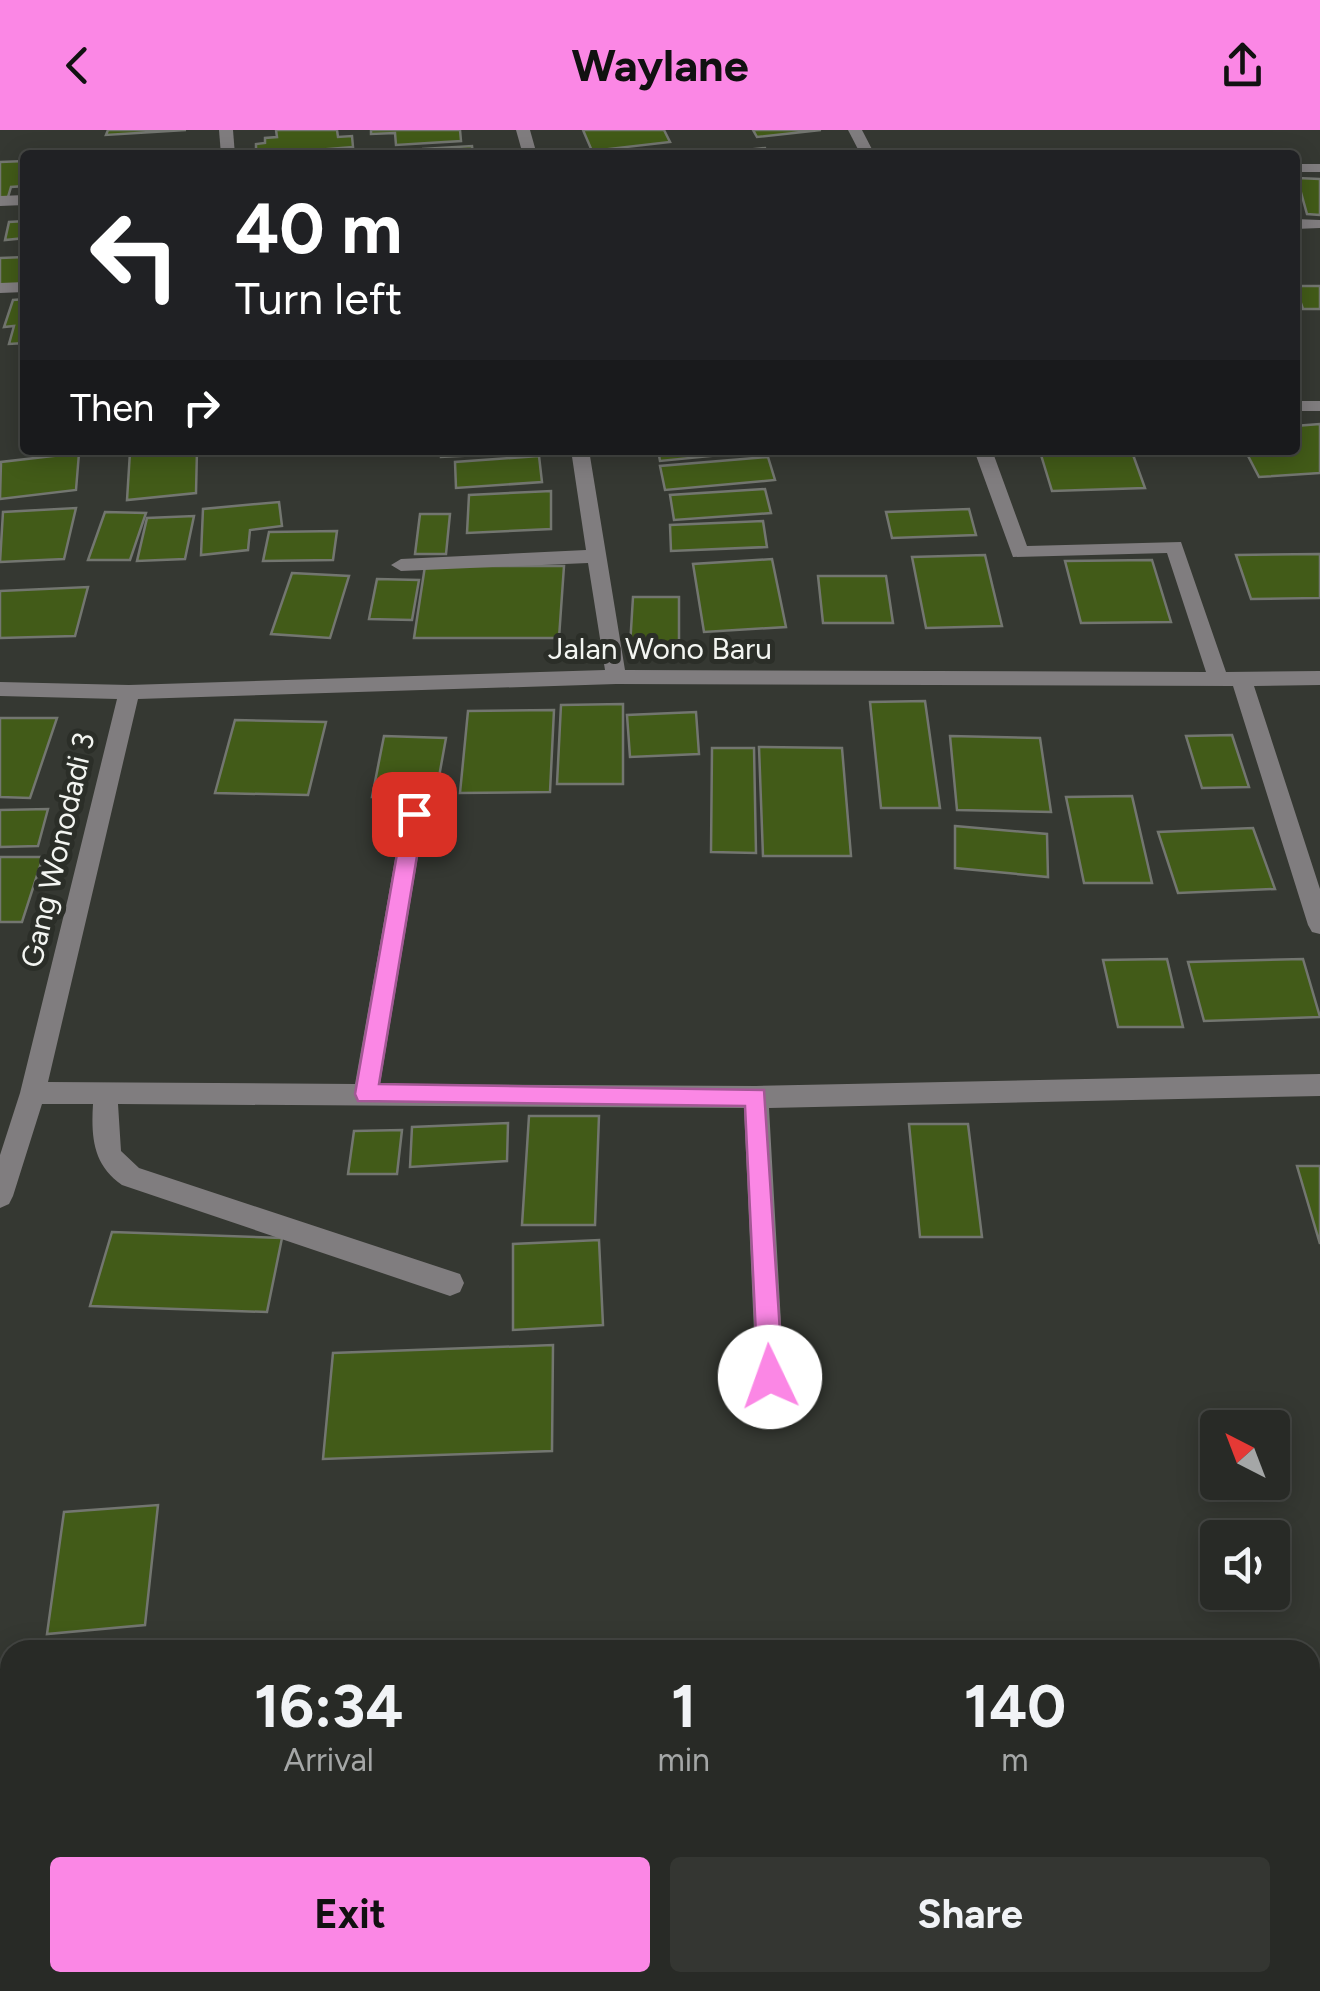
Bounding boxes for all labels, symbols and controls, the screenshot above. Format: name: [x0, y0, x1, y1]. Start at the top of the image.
icon: back: [50, 38, 105, 93]
text: Waylane: [571, 38, 749, 92]
icon: share: [1215, 38, 1270, 93]
text: 40 m: [235, 186, 402, 271]
icon: left: [70, 190, 200, 320]
text: Turn left: [235, 271, 402, 325]
icon: right: [174, 380, 229, 435]
text: Then: [70, 385, 154, 431]
street label: Jalan Wono Baru: [548, 630, 772, 667]
street label: Gang Wonodadi 3: [12, 729, 103, 971]
pin: [372, 772, 457, 857]
icon: arrive: [387, 787, 442, 842]
position arrow: [718, 1325, 822, 1429]
north arrow: [1200, 1410, 1290, 1500]
map controls: [1200, 1410, 1290, 1610]
button: sound: [1200, 1520, 1290, 1610]
text: 16:34: [254, 1670, 403, 1742]
text: 1: [671, 1670, 696, 1742]
text: 140: [964, 1670, 1066, 1742]
text: Arrival: [284, 1741, 374, 1779]
text: min: [657, 1741, 710, 1779]
text: m: [1001, 1741, 1029, 1779]
button: Exit: [50, 1857, 650, 1972]
button: Share: [670, 1857, 1270, 1972]

